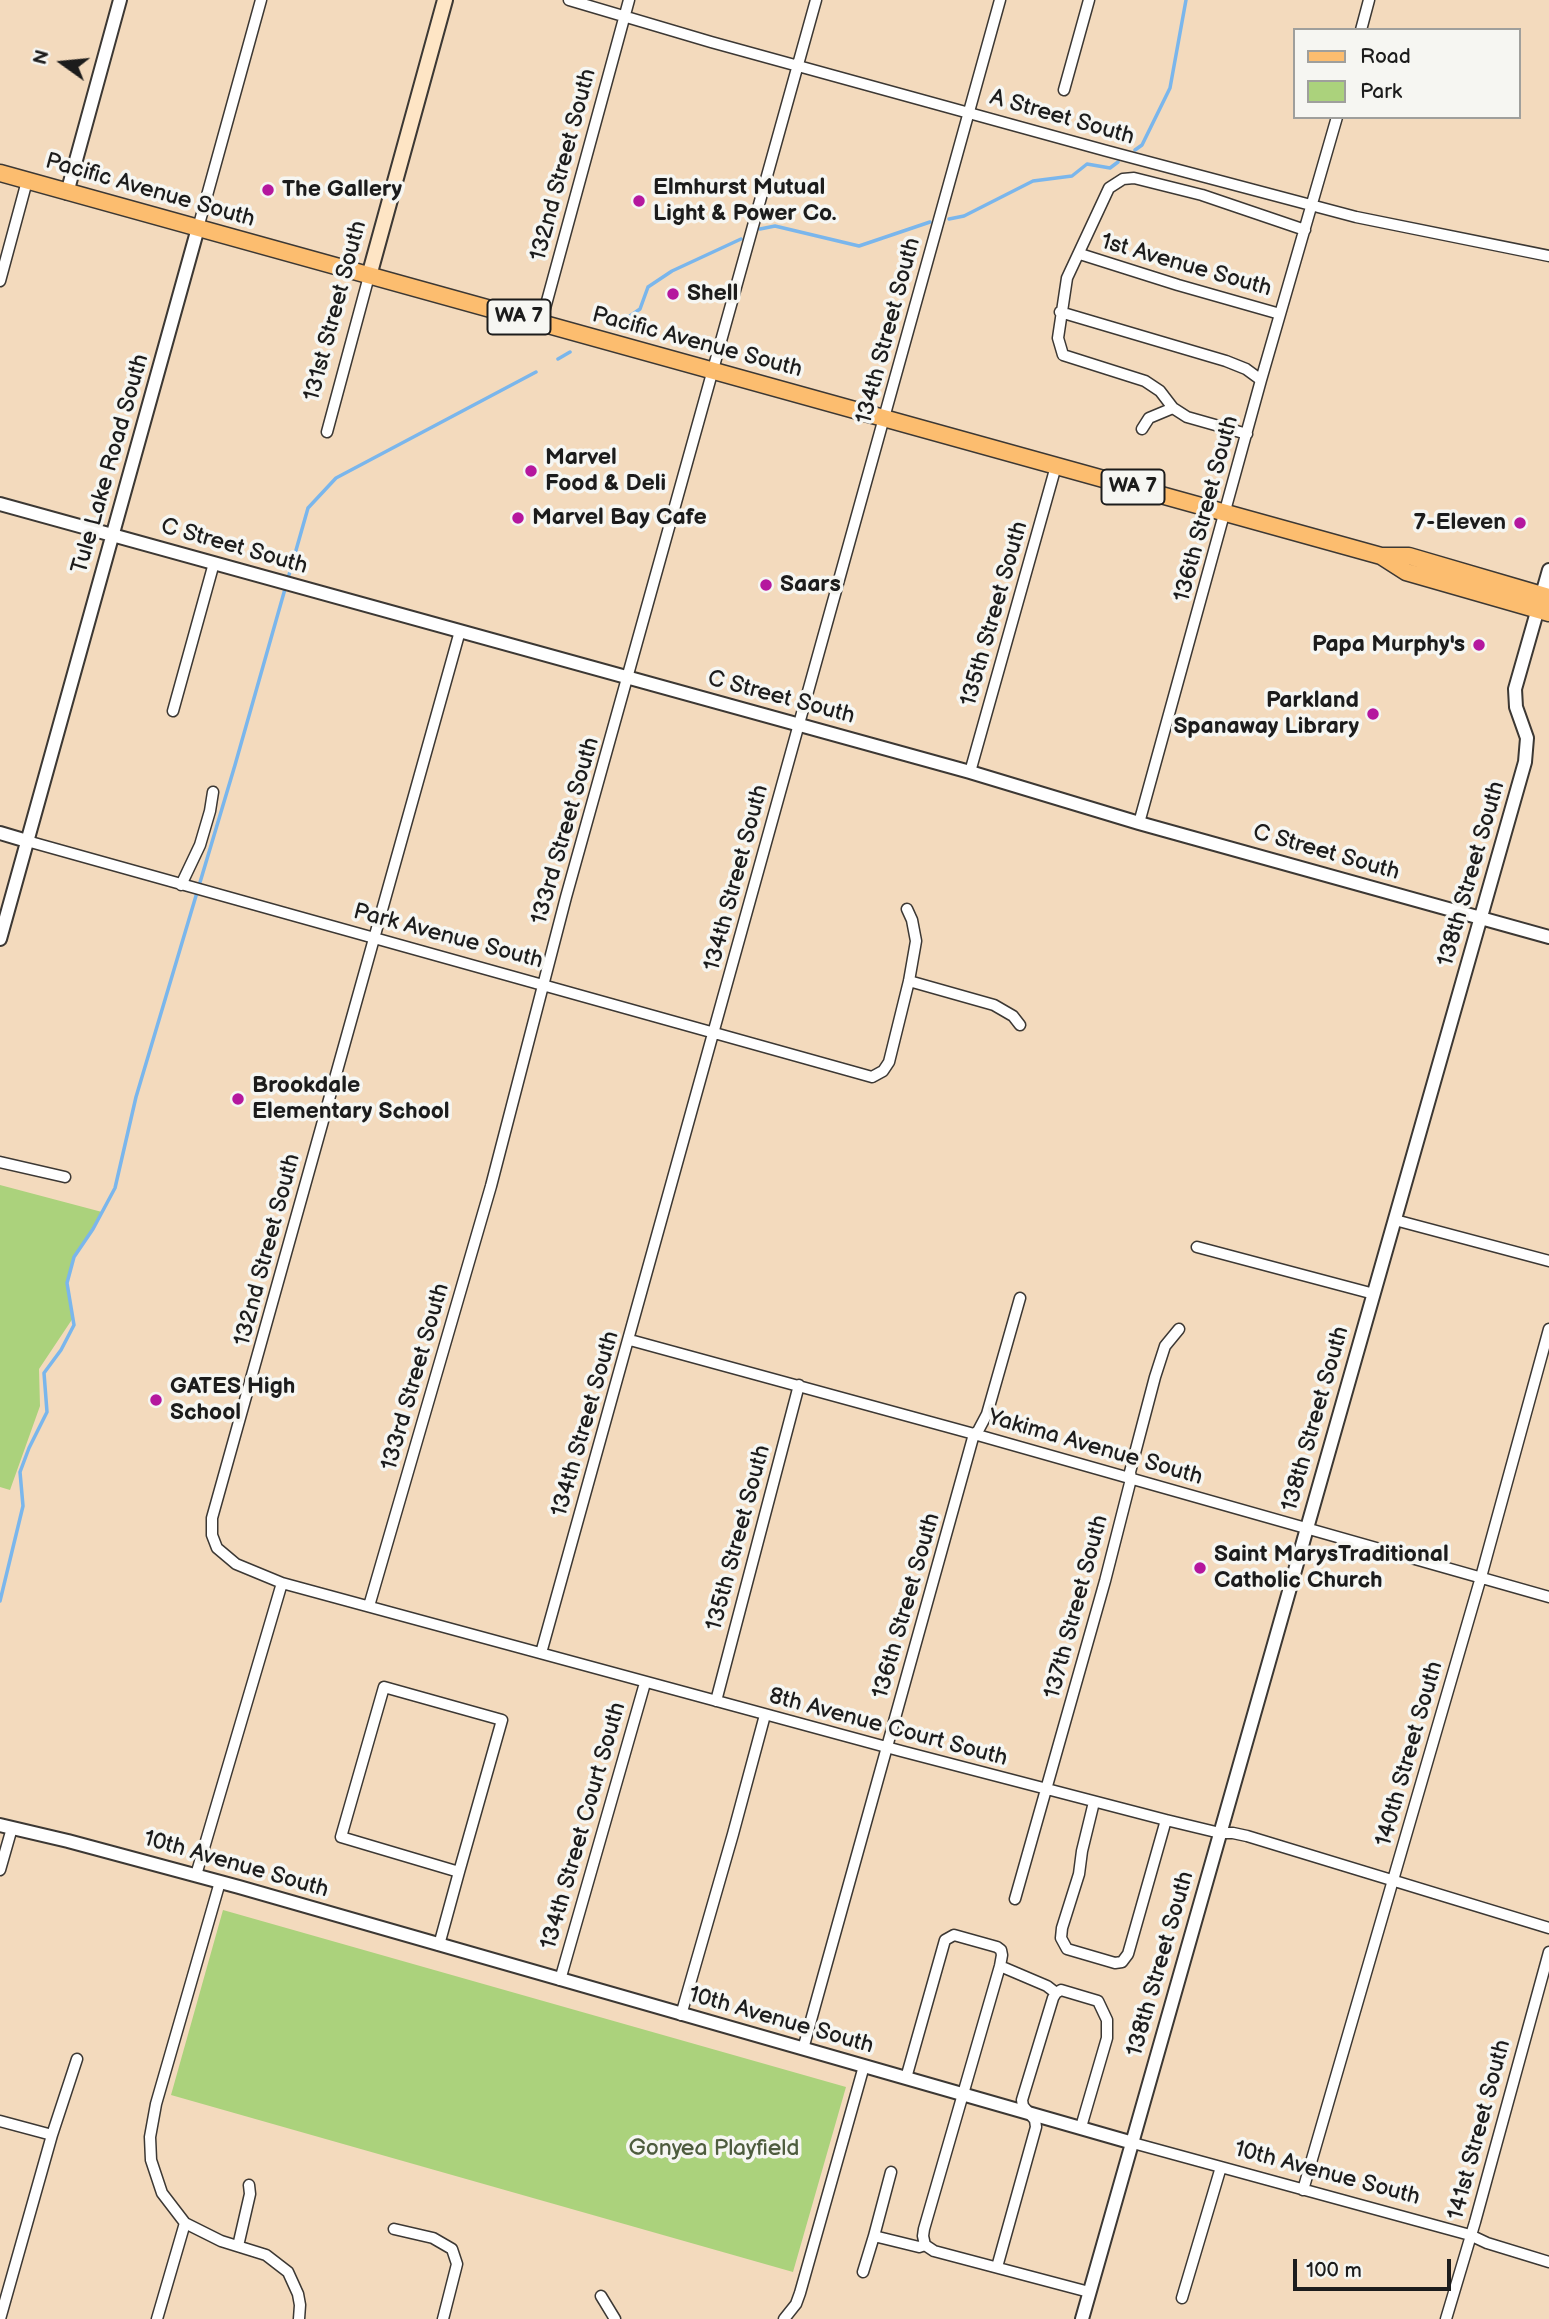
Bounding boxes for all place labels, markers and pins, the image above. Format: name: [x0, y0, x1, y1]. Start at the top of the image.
place label: Elmhurst Mutual Light & Power Co.: [653, 174, 837, 228]
place label: The Gallery: [282, 176, 402, 204]
marker: The Gallery: [260, 182, 276, 198]
marker: Elmhurst Mutual Light & Power Co.: [631, 193, 647, 209]
place label: Shell: [687, 280, 738, 308]
marker: Shell: [665, 286, 681, 302]
place label: Marvel Food & Deli: [545, 444, 666, 498]
marker: Marvel Food & Deli: [523, 463, 539, 479]
place label: Marvel Bay Cafe: [532, 504, 707, 532]
place label: 7-Eleven: [1413, 509, 1506, 537]
marker: Marvel Bay Cafe: [510, 510, 526, 526]
marker: 7-Eleven: [1512, 515, 1528, 531]
place label: Saars: [780, 571, 841, 599]
marker: Saars: [758, 577, 774, 593]
place label: Papa Murphy's: [1312, 631, 1465, 659]
marker: Papa Murphy's: [1471, 637, 1487, 653]
place label: Parkland Spanaway Library: [1173, 687, 1359, 741]
marker: Parkland Spanaway Library: [1365, 706, 1381, 722]
place label: Brookdale Elementary School: [252, 1072, 450, 1126]
marker: Brookdale Elementary School: [230, 1091, 246, 1107]
place label: GATES High School: [170, 1373, 295, 1427]
marker: GATES High School: [148, 1392, 164, 1408]
place label: Saint MarysTraditional Catholic Church: [1214, 1541, 1449, 1595]
marker: Saint MarysTraditional Catholic Church: [1192, 1560, 1208, 1576]

